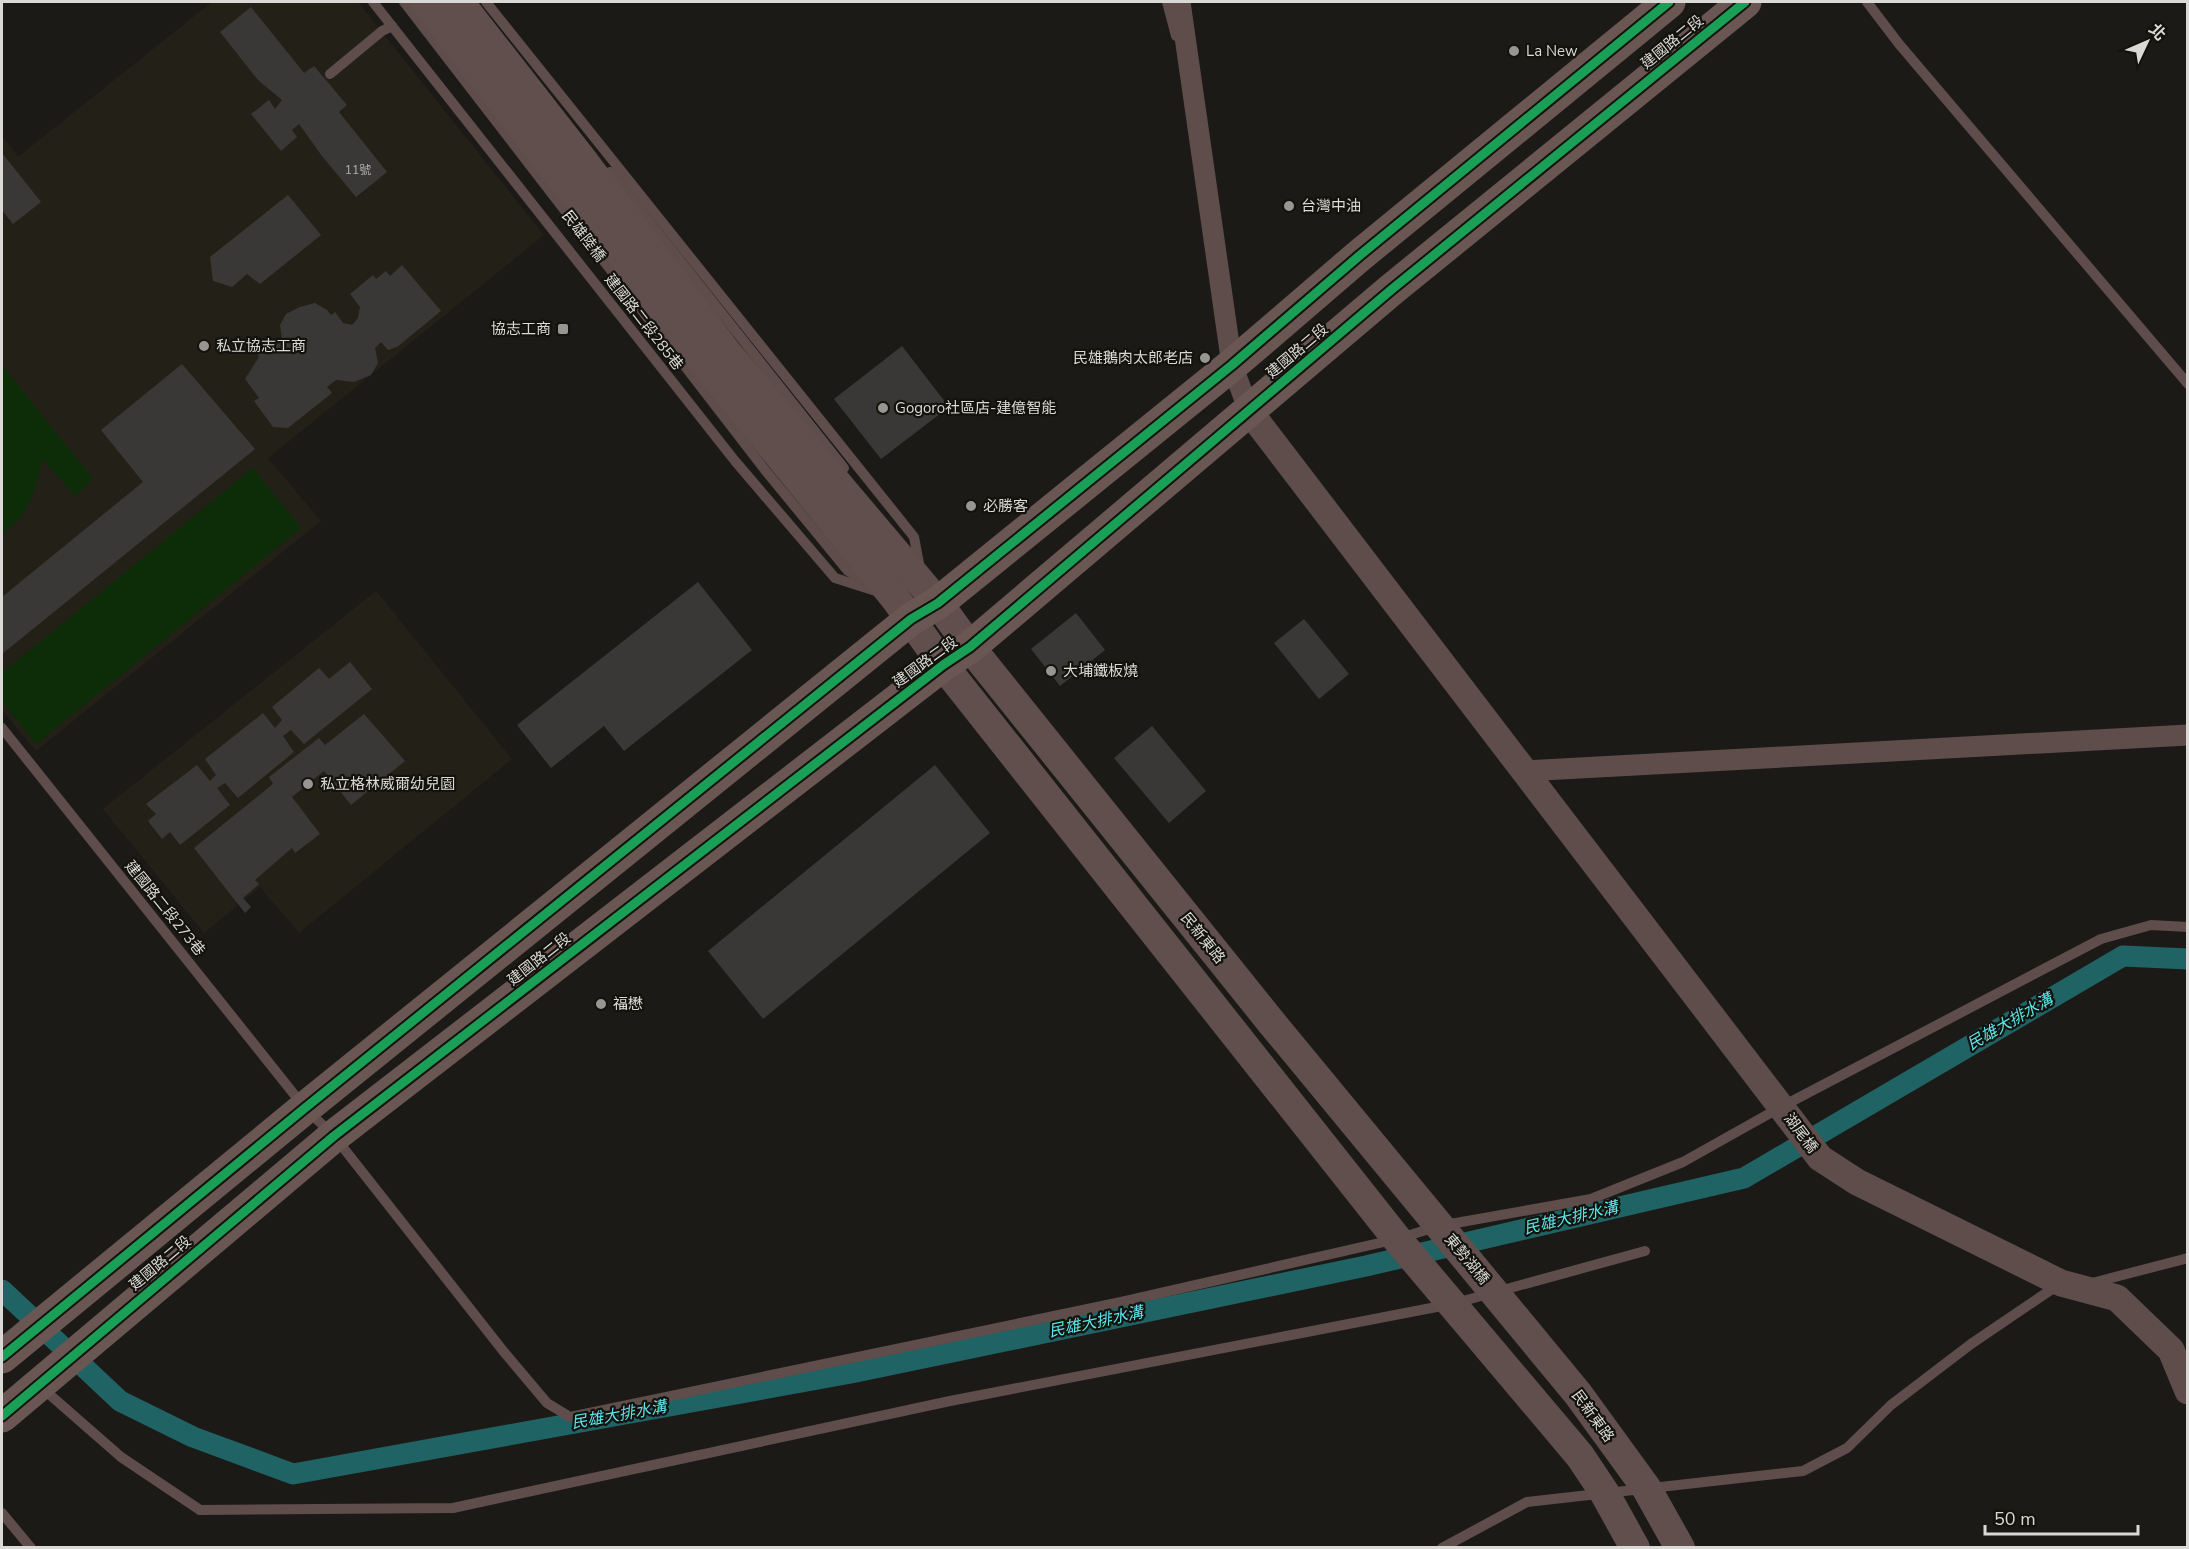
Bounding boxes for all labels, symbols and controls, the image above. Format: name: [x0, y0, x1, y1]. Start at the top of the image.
street label: 建國路二段: [1637, 11, 1707, 73]
north arrow: [2117, 12, 2177, 72]
text: 北: [2144, 19, 2171, 46]
place label: La New: [1526, 41, 1578, 61]
marker: La New: [1507, 44, 1521, 58]
house number: 11號: [345, 162, 371, 178]
place label: 台灣中油: [1301, 196, 1361, 216]
marker: 台灣中油: [1282, 199, 1296, 213]
street label: 民雄陸橋: [558, 206, 610, 266]
street label: 建國路二段285巷: [600, 270, 688, 374]
place label: 協志工商: [491, 319, 551, 339]
street label: 建國路二段: [1262, 319, 1332, 383]
marker: 協志工商: [556, 322, 570, 336]
place label: 私立協志工商: [216, 336, 306, 356]
marker: 私立協志工商: [197, 339, 211, 353]
place label: 民雄鵝肉太郎老店: [1073, 348, 1193, 368]
marker: 民雄鵝肉太郎老店: [1198, 351, 1212, 365]
place label: Gogoro社區店-建億智能: [895, 398, 1056, 418]
marker: Gogoro社區店-建億智能: [876, 401, 890, 415]
place label: 必勝客: [983, 496, 1028, 516]
marker: 必勝客: [964, 499, 978, 513]
street label: 建國路二段: [889, 632, 961, 692]
place label: 大埔鐵板燒: [1063, 661, 1138, 681]
marker: 大埔鐵板燒: [1044, 664, 1058, 678]
place label: 私立格林威爾幼兒園: [320, 774, 455, 794]
marker: 私立格林威爾幼兒園: [301, 777, 315, 791]
street label: 建國路二段273巷: [120, 856, 210, 960]
street label: 民新東路: [1176, 908, 1230, 968]
street label: 建國路二段: [503, 928, 575, 990]
water label: 民雄大排水溝: [1963, 987, 2059, 1056]
place label: 福懋: [613, 994, 643, 1014]
marker: 福懋: [594, 997, 608, 1011]
street label: 湖尾橋: [1779, 1109, 1823, 1157]
water label: 民雄大排水溝: [1522, 1196, 1622, 1240]
street label: 東勢湖橋: [1440, 1230, 1494, 1288]
street label: 建國路二段: [125, 1231, 195, 1295]
water label: 民雄大排水溝: [1047, 1301, 1147, 1343]
street label: 民新東路: [1567, 1386, 1619, 1446]
water label: 民雄大排水溝: [570, 1395, 670, 1434]
scale bar: [1985, 1498, 2138, 1536]
text: 50 m: [1994, 1507, 2036, 1531]

